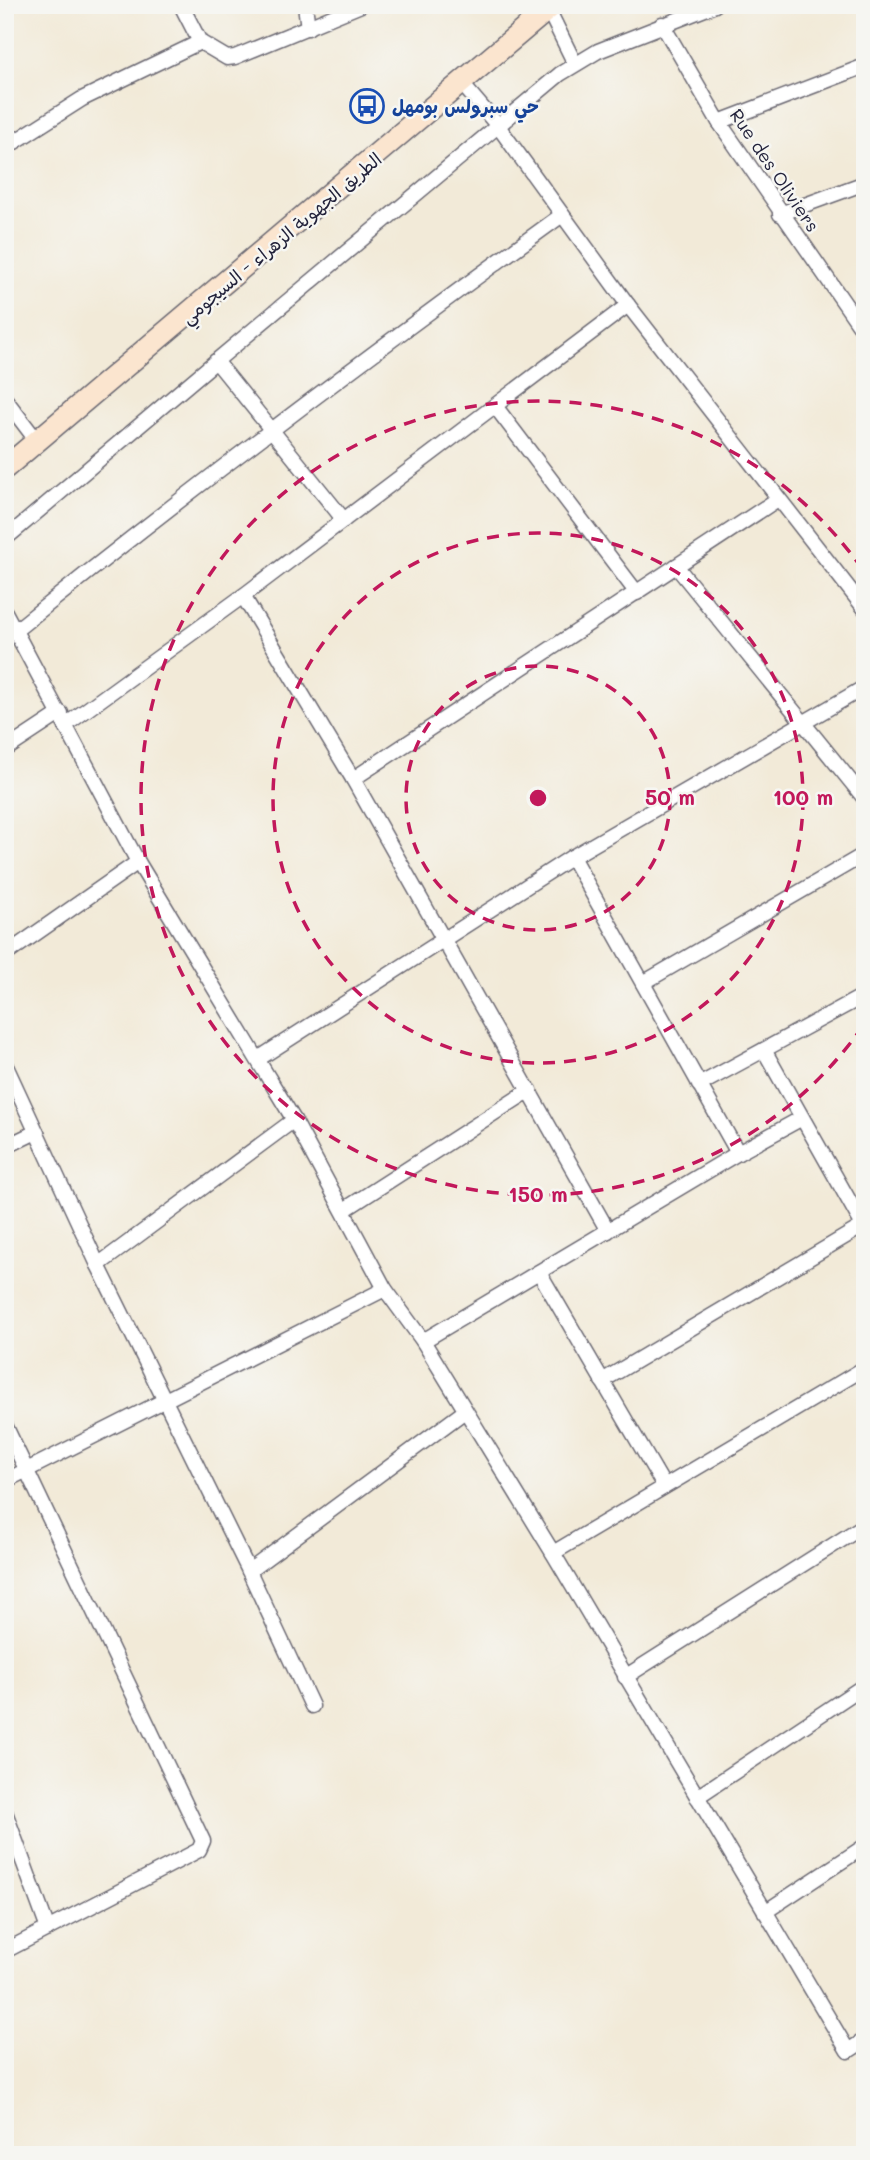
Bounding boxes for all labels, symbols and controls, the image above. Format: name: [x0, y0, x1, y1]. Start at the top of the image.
bus stop icon: حي سبرولس بومهل: [348, 87, 386, 125]
place label: حي سبرولس بومهل: [392, 94, 539, 123]
street label: Rue des Oliviers: [725, 104, 825, 236]
street label: الطريق الجهوية الزهراء - السيجومي: [176, 147, 390, 333]
text: 50 m: [645, 783, 695, 810]
text: 100 m: [773, 783, 833, 810]
centre of rings: [526, 786, 550, 810]
text: 150 m: [508, 1180, 568, 1207]

